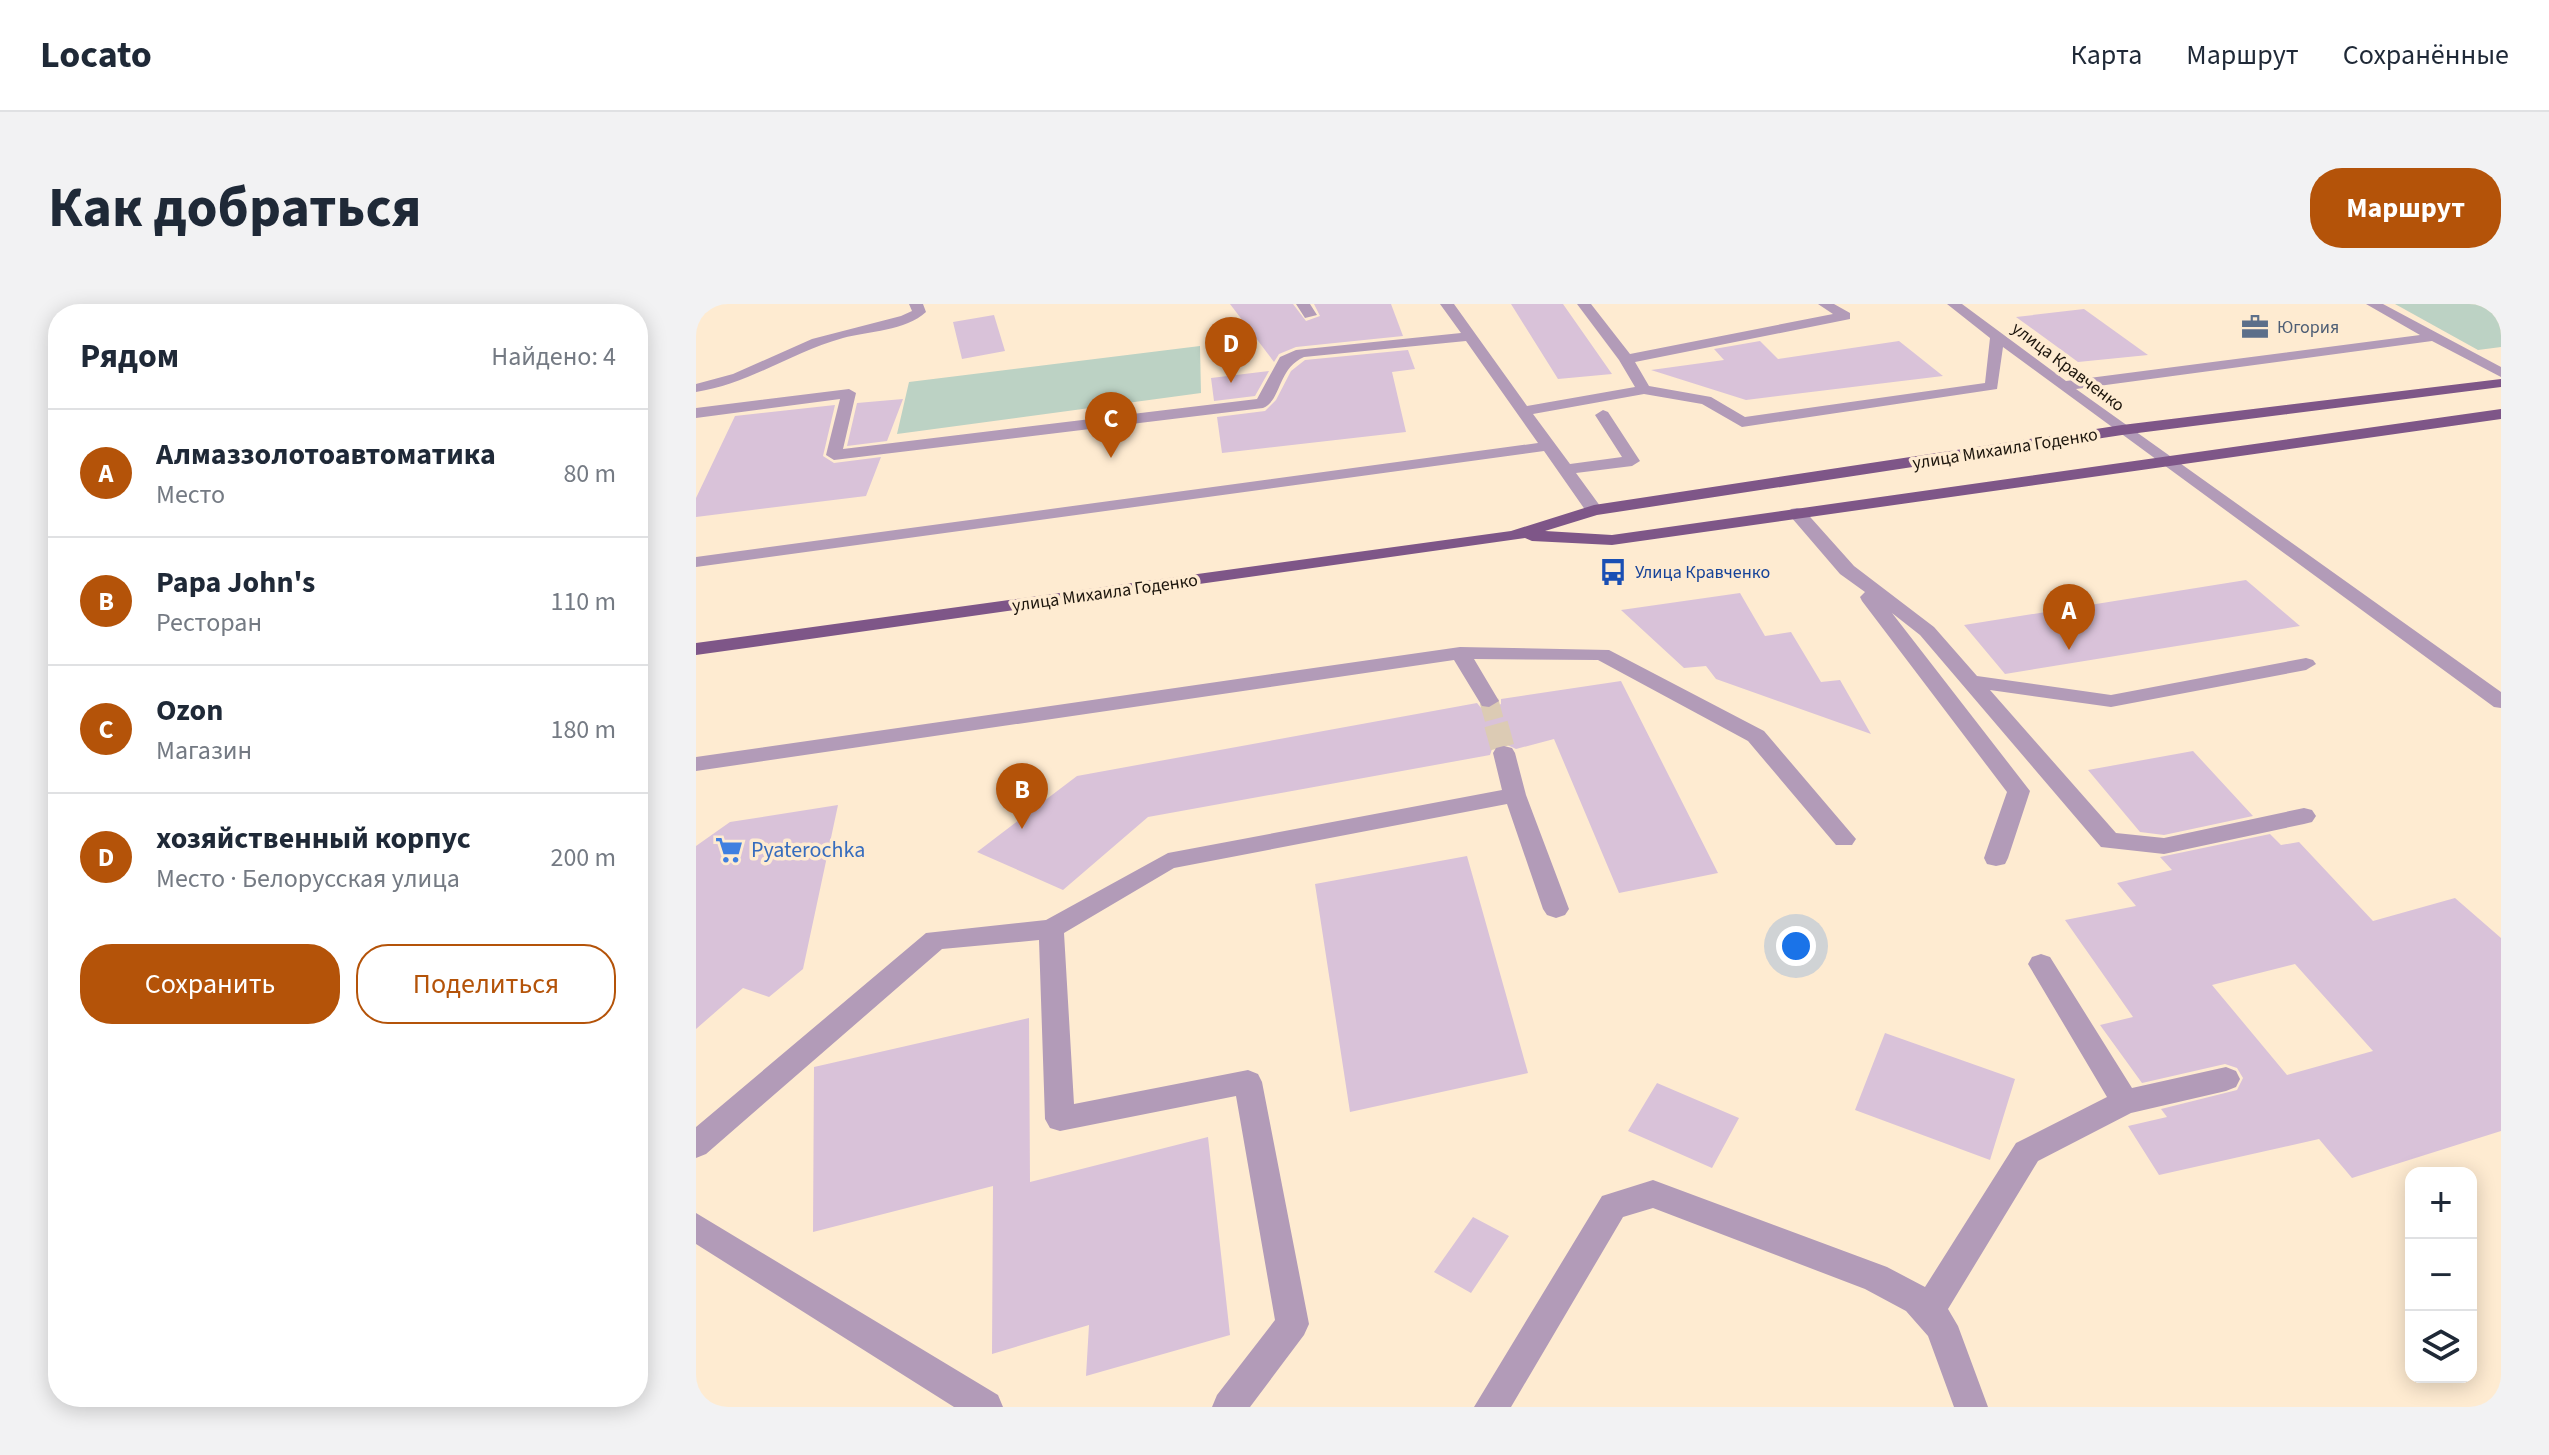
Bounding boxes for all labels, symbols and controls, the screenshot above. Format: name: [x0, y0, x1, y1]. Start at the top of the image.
text: Locato: [40, 28, 152, 82]
text: Карта: [2071, 35, 2142, 75]
text: Маршрут: [2186, 35, 2299, 75]
text: Сохранённые: [2343, 35, 2509, 75]
button: Маршрут: [2310, 168, 2501, 248]
text: Как добраться: [48, 169, 422, 248]
office icon: Югория: [2240, 312, 2270, 342]
place label: Югория: [2277, 315, 2339, 340]
street label: улица Кравченко: [2006, 316, 2130, 418]
pin: D: [1205, 317, 1257, 383]
text: Рядом: [80, 332, 179, 381]
text: Найдено: 4: [491, 338, 616, 375]
pin: C: [1085, 392, 1137, 458]
street label: улица Михаила Годенко: [1911, 422, 2099, 476]
text: Алмаззолотоавтоматика: [156, 433, 496, 476]
text: A: [99, 455, 113, 492]
text: 80 m: [563, 455, 616, 492]
text: Место: [156, 476, 225, 513]
bus stop icon: Улица Кравченко: [1598, 557, 1628, 587]
place label: Улица Кравченко: [1635, 560, 1770, 585]
text: Papa John's: [156, 561, 315, 604]
street label: улица Михаила Годенко: [1011, 568, 1199, 618]
text: B: [98, 583, 114, 620]
text: 110 m: [550, 583, 616, 620]
pin: A: [2043, 584, 2095, 650]
text: Ресторан: [156, 604, 262, 641]
text: Ozon: [156, 689, 223, 732]
text: C: [98, 711, 114, 748]
text: 180 m: [550, 711, 616, 748]
text: Магазин: [156, 732, 252, 769]
pin: B: [996, 763, 1048, 829]
text: хозяйственный корпус: [156, 817, 471, 860]
place label: Pyaterochka: [751, 834, 865, 866]
supermarket icon: Pyaterochka: [714, 835, 744, 865]
text: D: [98, 839, 114, 876]
text: 200 m: [550, 839, 616, 876]
text: Место · Белорусская улица: [156, 860, 460, 897]
your location: [1776, 926, 1816, 966]
button: Сохранить: [80, 944, 340, 1024]
button: Поделиться: [356, 944, 616, 1024]
map controls: [2405, 1167, 2477, 1383]
button: +: [2405, 1167, 2477, 1239]
button: −: [2405, 1239, 2477, 1311]
button: layers: [2405, 1311, 2477, 1383]

